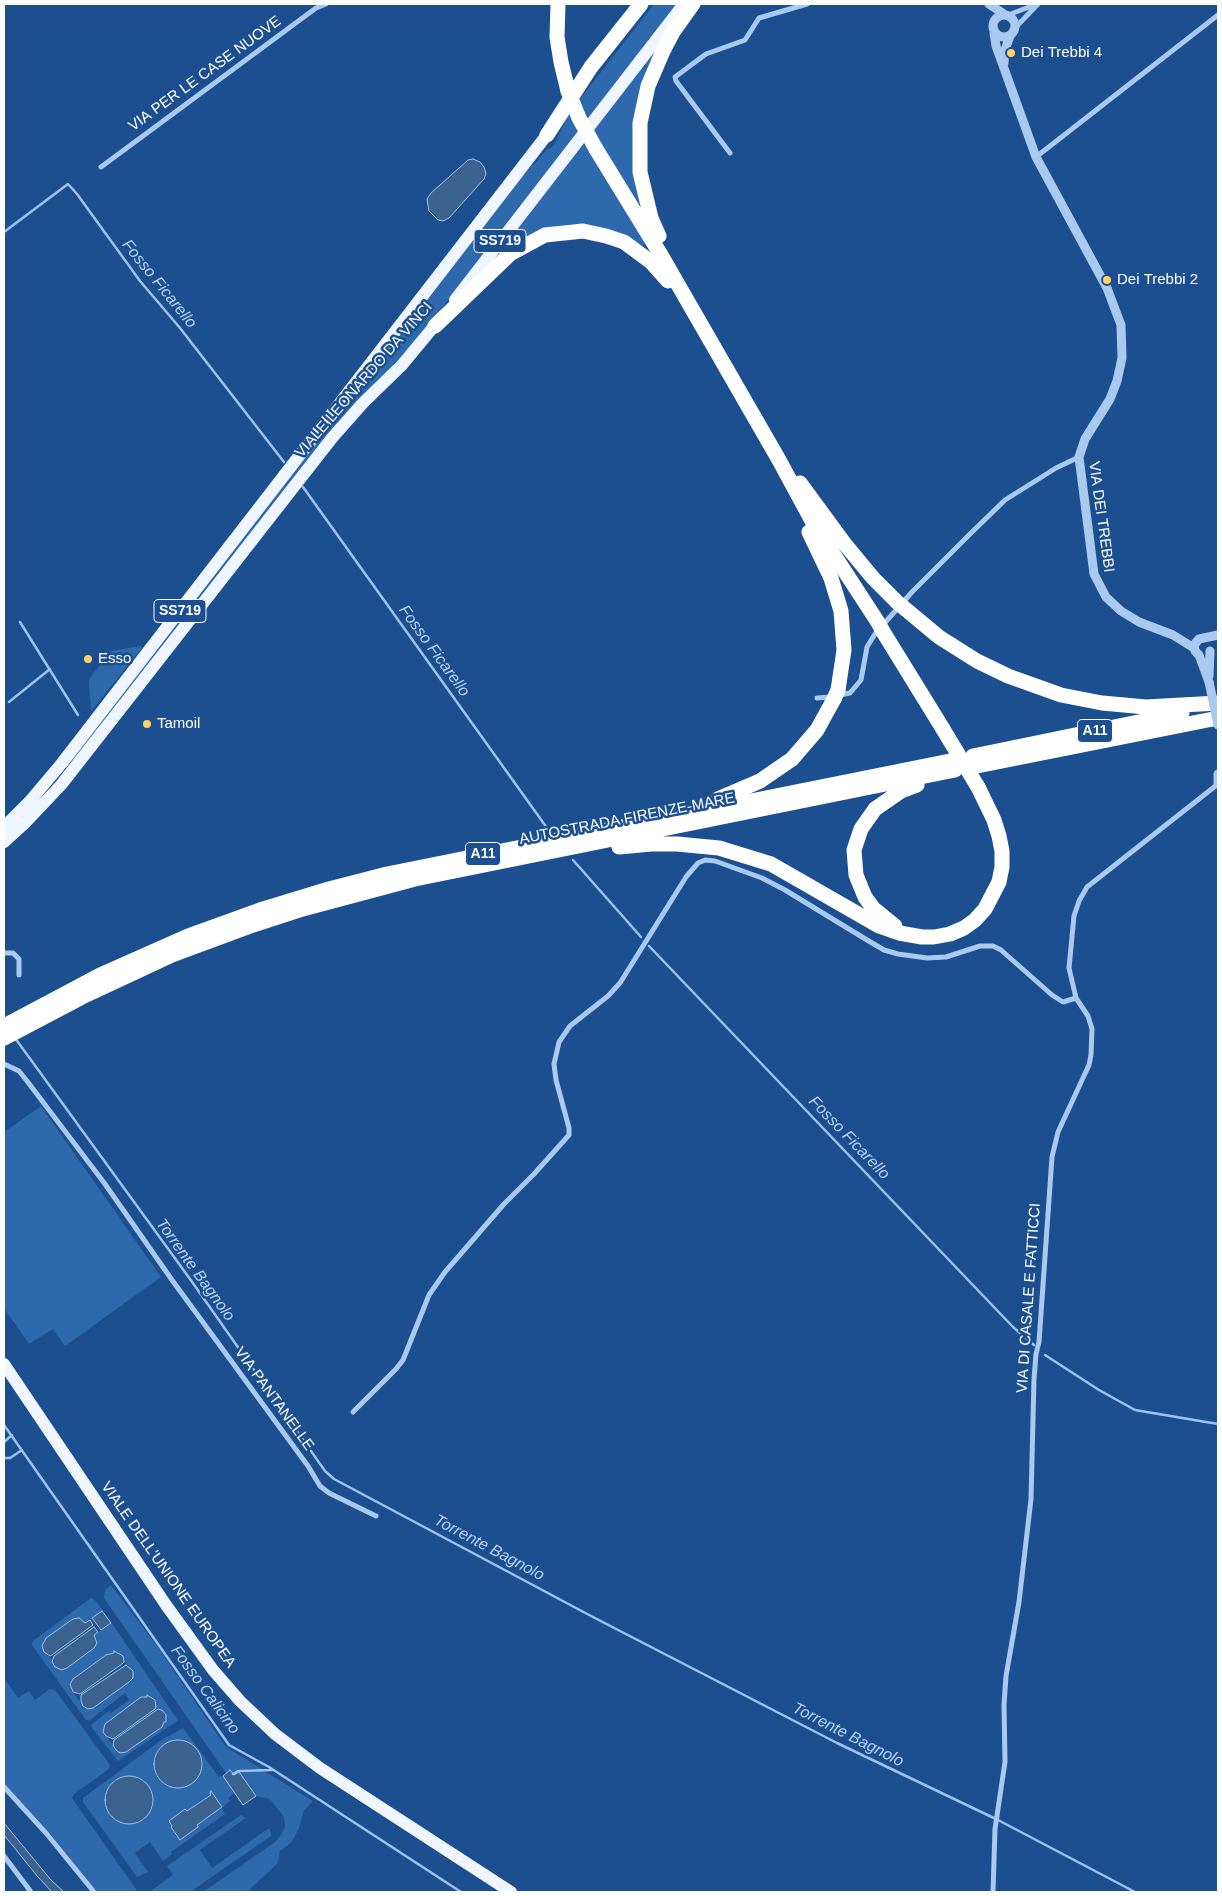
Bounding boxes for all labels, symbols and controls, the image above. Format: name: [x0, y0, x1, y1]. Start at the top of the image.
street label: VIA PER LE CASE NUOVE: [125, 13, 285, 135]
place label: Dei Trebbi 4: [1021, 44, 1102, 62]
marker: Dei Trebbi 4: [1005, 47, 1017, 59]
road number: SS719: [474, 230, 526, 252]
water label: Fosso Ficarello: [117, 236, 201, 332]
place label: Dei Trebbi 2: [1117, 271, 1198, 289]
marker: Dei Trebbi 2: [1101, 274, 1113, 286]
street label: VIALE LEONARDO DA VINCI: [292, 299, 436, 461]
street label: VIA DEI TREBBI: [1084, 460, 1118, 574]
road number: SS719: [154, 600, 206, 622]
water label: Fosso Ficarello: [394, 601, 474, 701]
place label: Esso: [98, 650, 131, 668]
marker: Esso: [82, 653, 94, 665]
place label: Tamoil: [157, 715, 200, 733]
marker: Tamoil: [141, 718, 153, 730]
road number: A11: [1078, 719, 1112, 742]
street label: AUTOSTRADA FIRENZE-MARE: [518, 789, 736, 849]
road number: A11: [466, 842, 500, 866]
water label: Fosso Ficarello: [804, 1092, 894, 1184]
street label: VIA DI CASALE E FATTICCI: [1013, 1202, 1045, 1394]
water label: Torrente Bagnolo: [151, 1215, 239, 1325]
street label: VIA PANTANELLE: [230, 1344, 318, 1454]
street label: VIALE DELL'UNIONE EUROPEA: [97, 1479, 239, 1671]
water label: Torrente Bagnolo: [431, 1511, 547, 1585]
water label: Fosso Calicino: [166, 1642, 244, 1738]
water label: Torrente Bagnolo: [789, 1699, 907, 1771]

